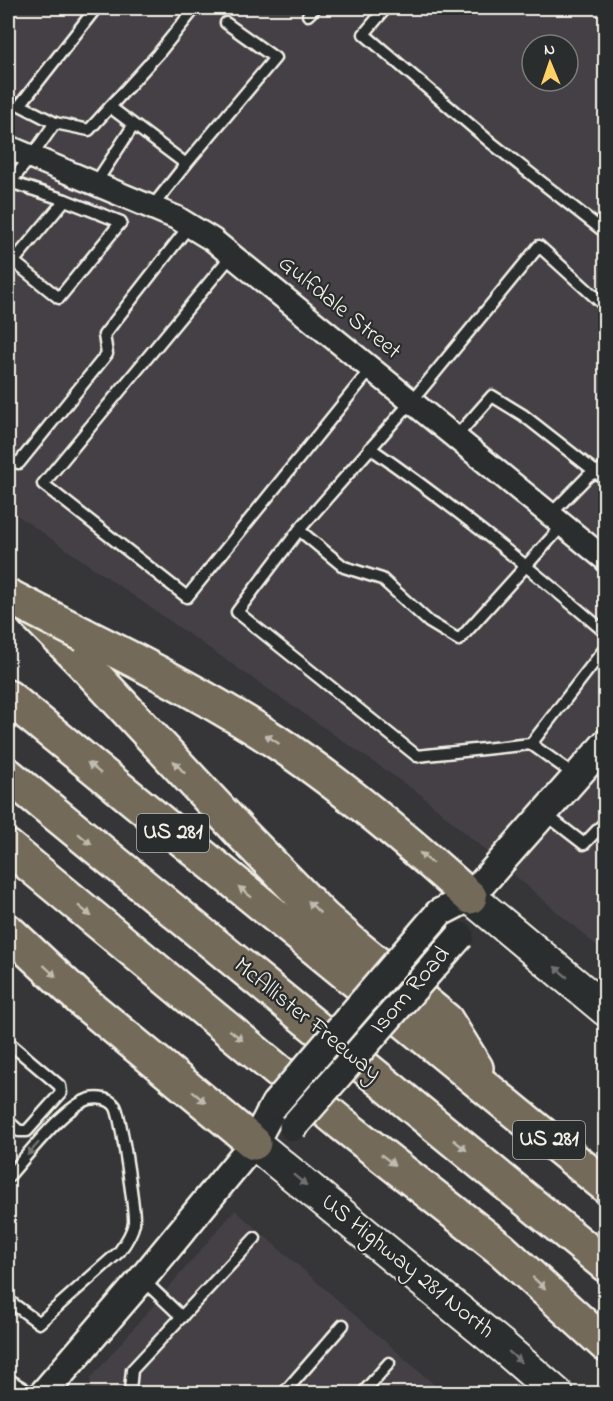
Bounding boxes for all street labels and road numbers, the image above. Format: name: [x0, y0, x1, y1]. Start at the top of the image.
street label: Gulfdale Street: [270, 247, 408, 369]
road number: US 281: [137, 814, 209, 852]
street label: Isom Road: [363, 939, 460, 1043]
street label: McAllister Freeway: [225, 949, 389, 1091]
road number: US 281: [513, 1121, 585, 1159]
street label: US Highway 281 North: [312, 1186, 501, 1349]

